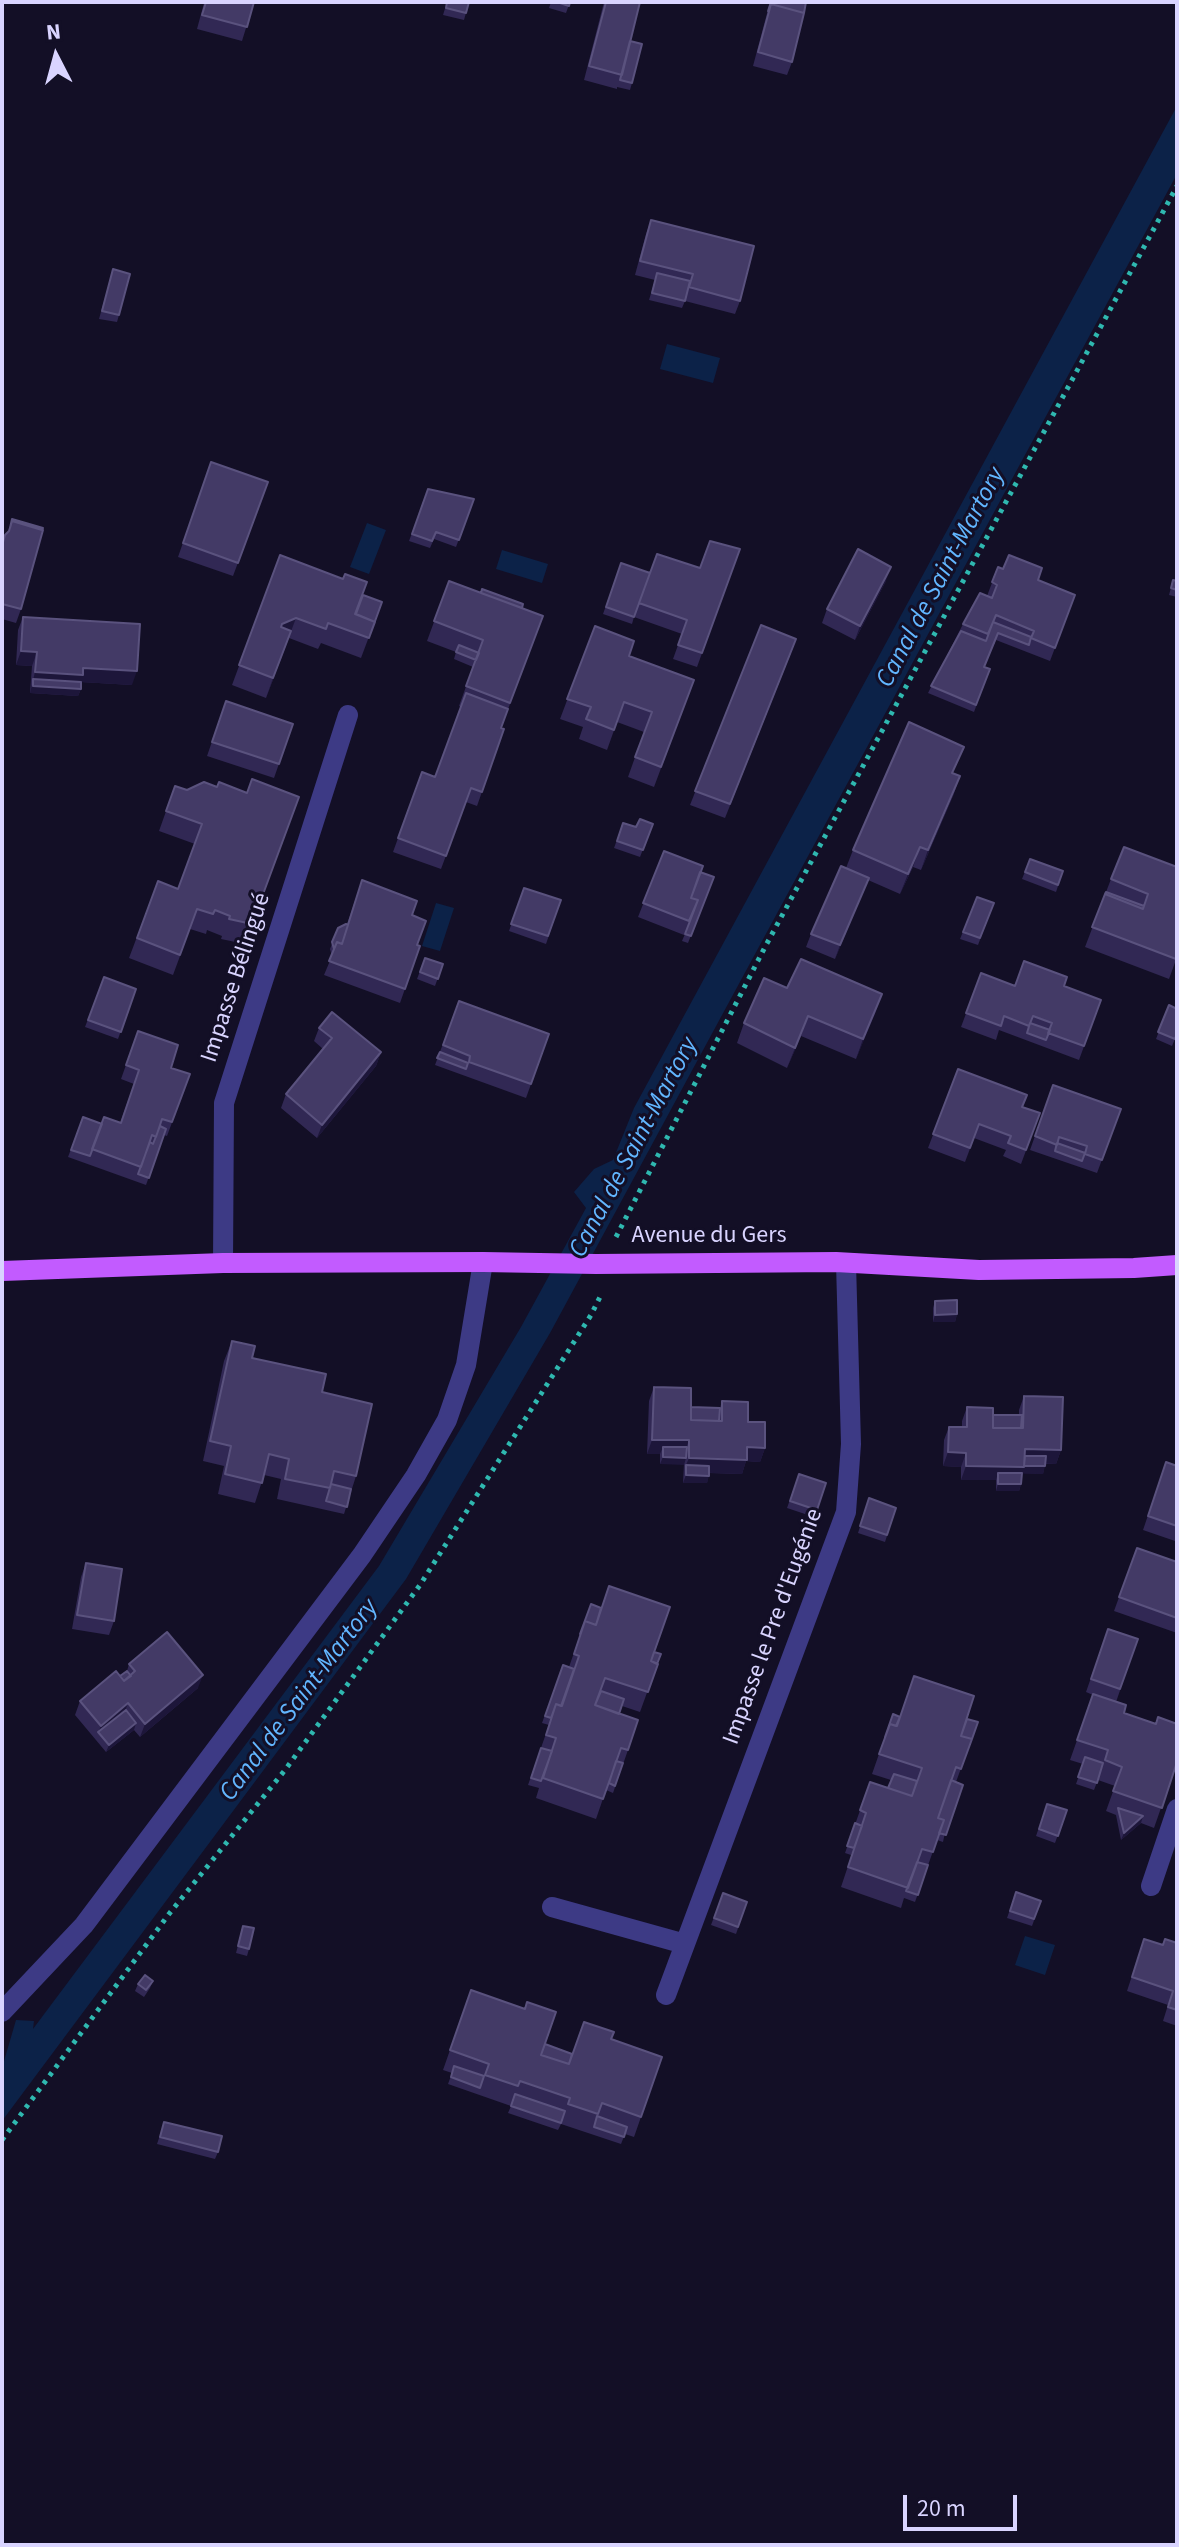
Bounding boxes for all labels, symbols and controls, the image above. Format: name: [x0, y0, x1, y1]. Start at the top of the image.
text: N: [45, 15, 62, 49]
north arrow: [16, 16, 96, 96]
water label: Canal de Saint-Martory: [871, 463, 1013, 693]
street label: Impasse Bélingué: [196, 890, 278, 1066]
water label: Canal de Saint-Martory: [564, 1033, 706, 1263]
street label: Avenue du Gers: [632, 1223, 786, 1251]
street label: Impasse le Pre d'Eugénie: [718, 1505, 830, 1749]
water label: Canal de Saint-Martory: [214, 1594, 386, 1808]
scale bar: [907, 2479, 1021, 2529]
text: 20 m: [917, 2491, 966, 2526]

